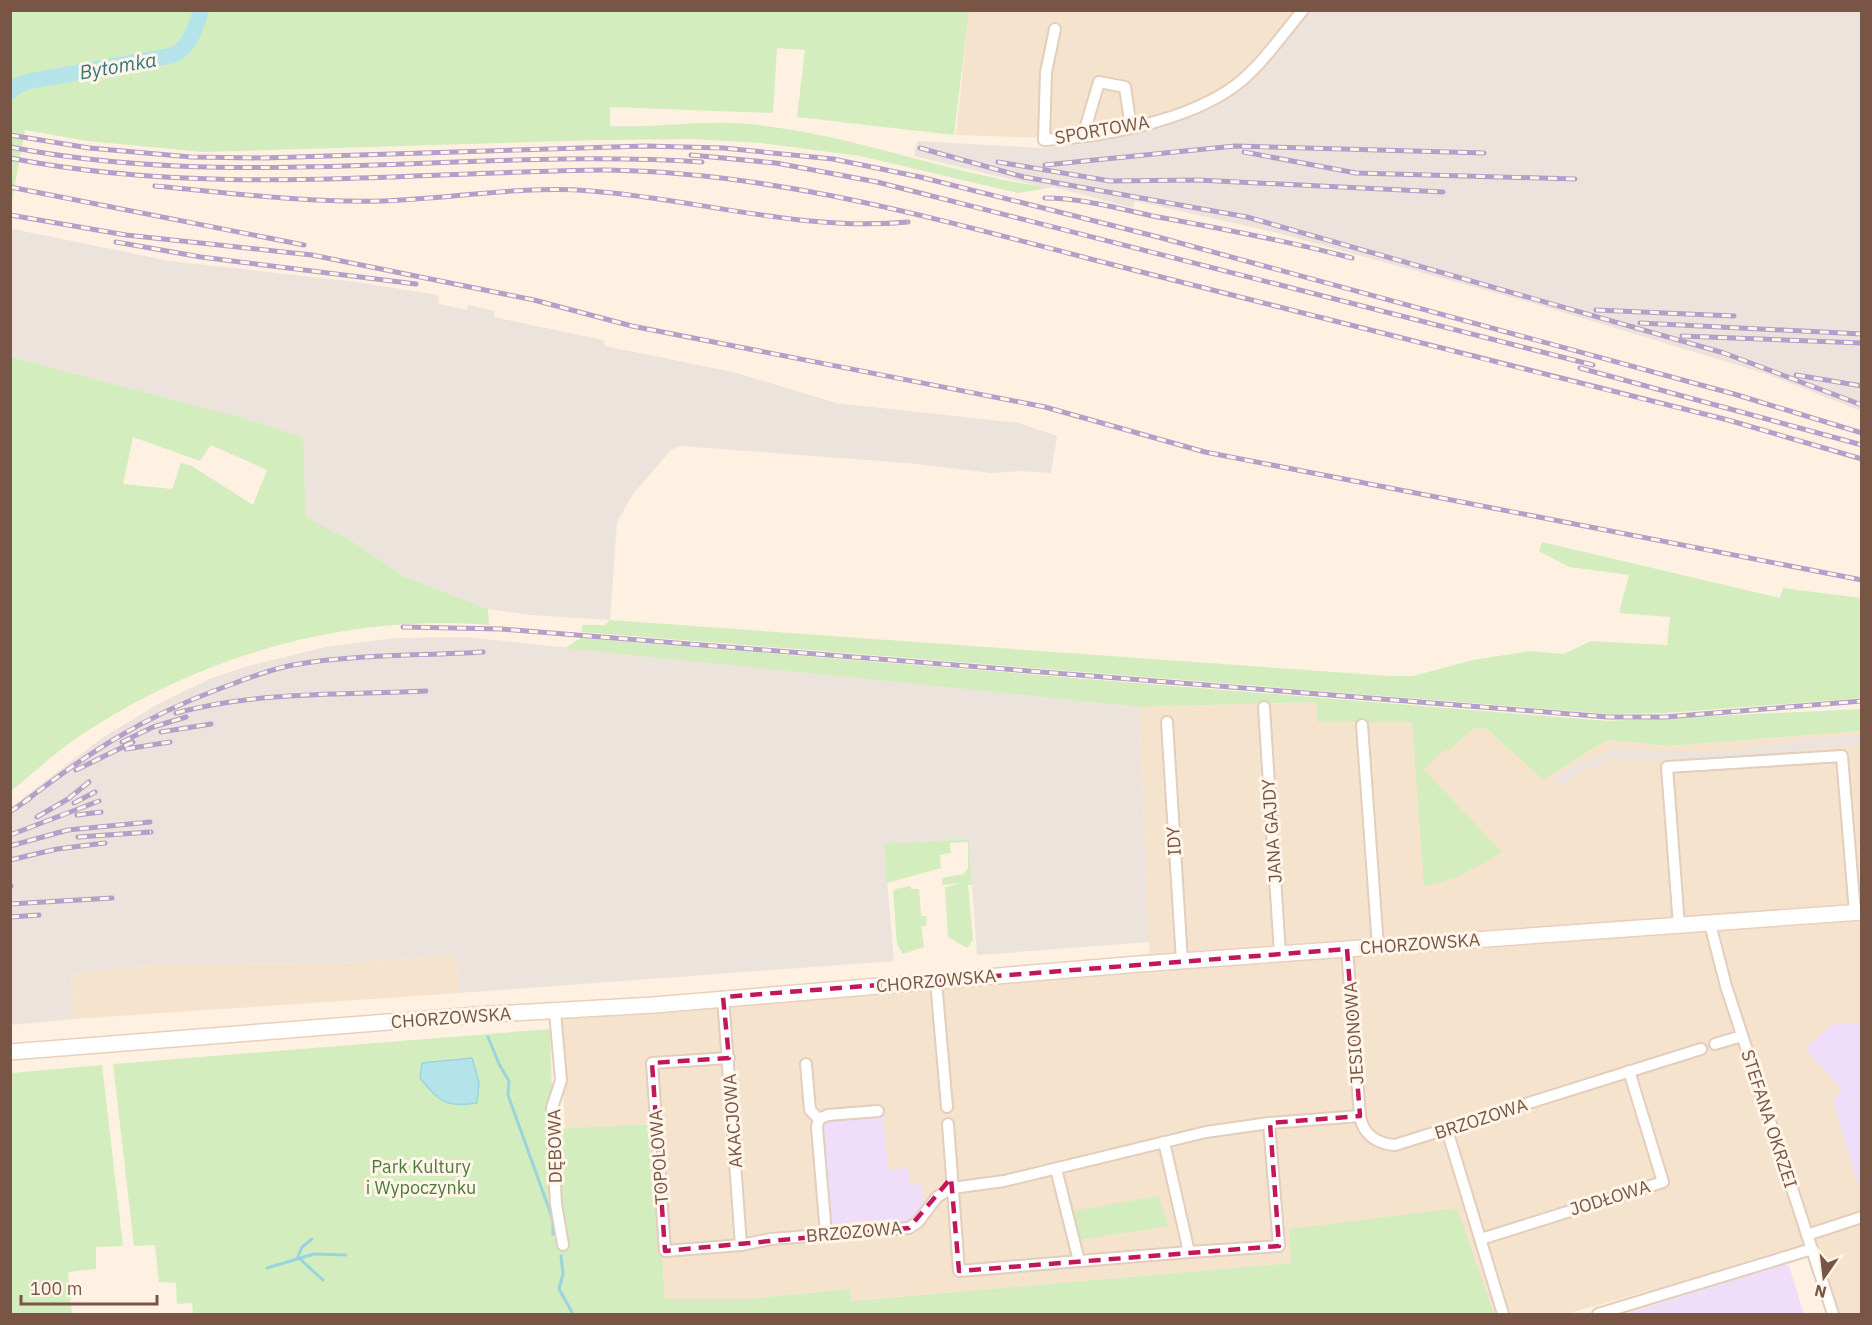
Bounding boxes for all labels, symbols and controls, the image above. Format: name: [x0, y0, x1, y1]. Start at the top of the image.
water label: Bytomka: [77, 45, 159, 86]
street label: SPORTOWA: [1053, 110, 1151, 149]
street label: JANA GAJDY: [1256, 778, 1287, 884]
street label: IDY: [1161, 825, 1186, 857]
street label: CHORZOWSKA: [1359, 928, 1481, 959]
street label: CHORZOWSKA: [875, 964, 997, 997]
street label: JESIONOWA: [1338, 980, 1369, 1085]
street label: CHORZOWSKA: [390, 1002, 512, 1033]
street label: STEFANA OKRZEI: [1736, 1047, 1803, 1191]
street label: AKACJOWA: [718, 1072, 747, 1169]
street label: BRZOZOWA: [1431, 1093, 1531, 1144]
street label: DĘBOWA: [542, 1108, 567, 1183]
street label: TOPOLOWA: [644, 1108, 673, 1205]
park label: Park Kultury i Wypoczynku: [366, 1155, 476, 1199]
street label: JODŁOWA: [1567, 1174, 1653, 1221]
street label: BRZOZOWA: [805, 1216, 903, 1247]
north arrow: [1794, 1247, 1854, 1307]
scale bar: [21, 1268, 158, 1306]
text: 100 m: [30, 1277, 82, 1300]
text: N: [1812, 1280, 1828, 1303]

